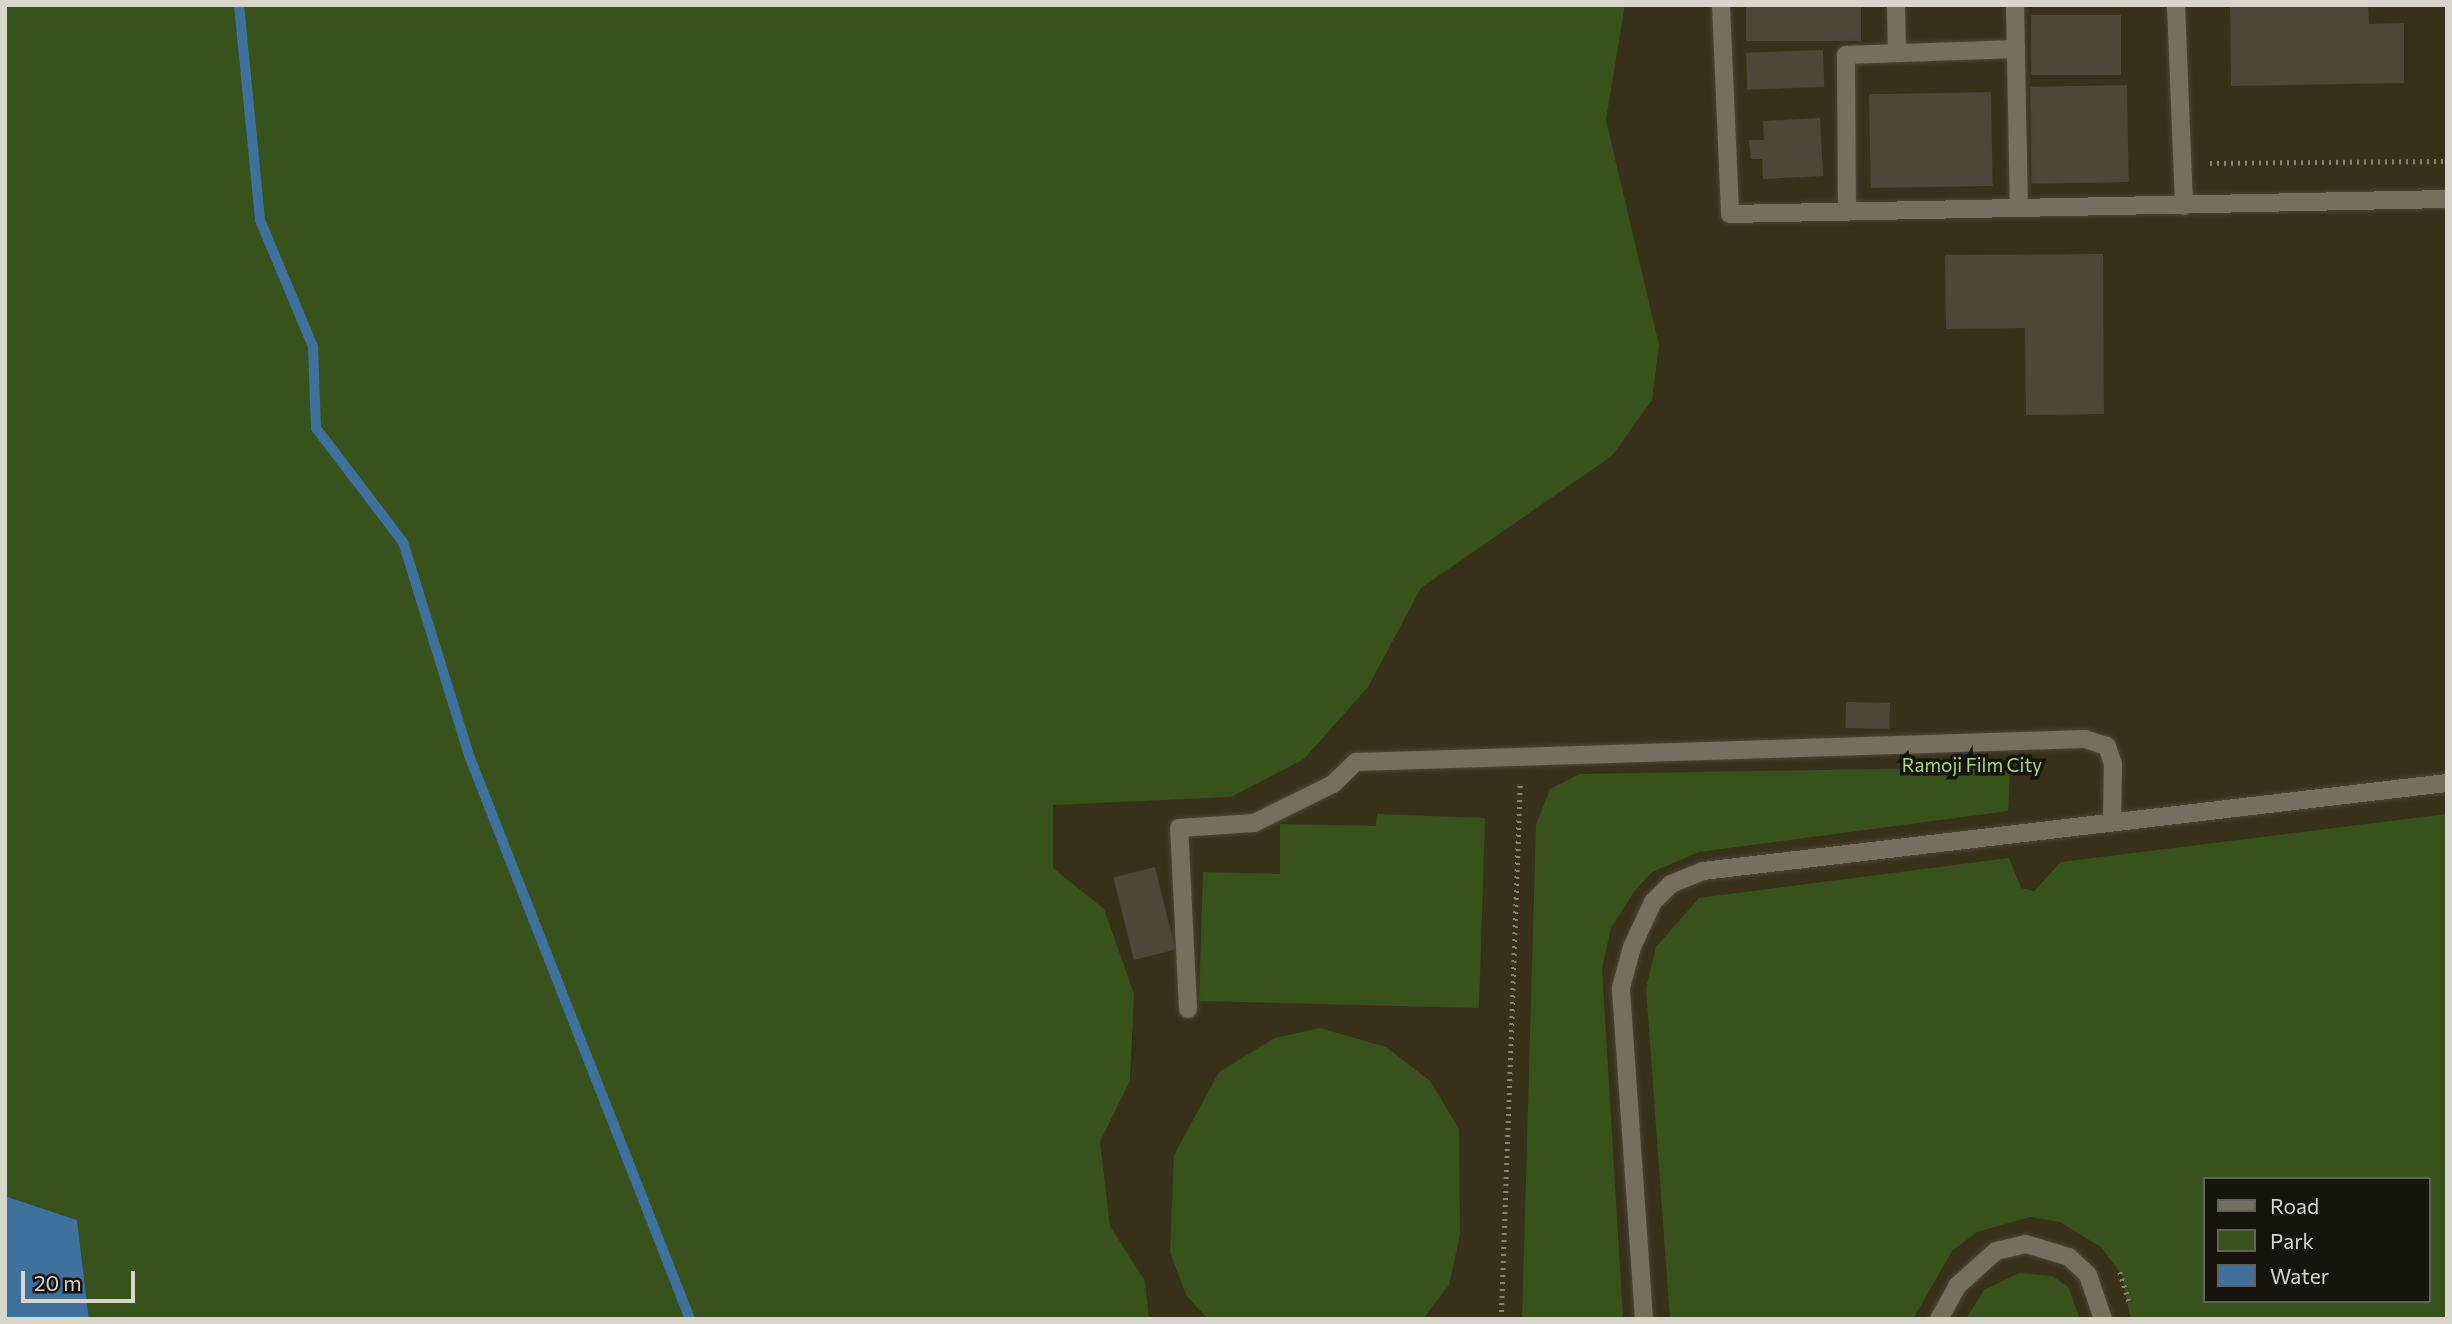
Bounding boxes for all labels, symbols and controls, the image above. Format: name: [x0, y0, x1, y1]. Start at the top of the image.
park label: Ramoji Film City: [1902, 754, 2042, 776]
legend: [2204, 1177, 2431, 1303]
text: Road: [2270, 1193, 2319, 1218]
text: Park: [2270, 1228, 2314, 1253]
scale bar: [24, 1258, 138, 1302]
text: Water: [2270, 1263, 2329, 1288]
text: 20 m: [34, 1270, 82, 1295]

